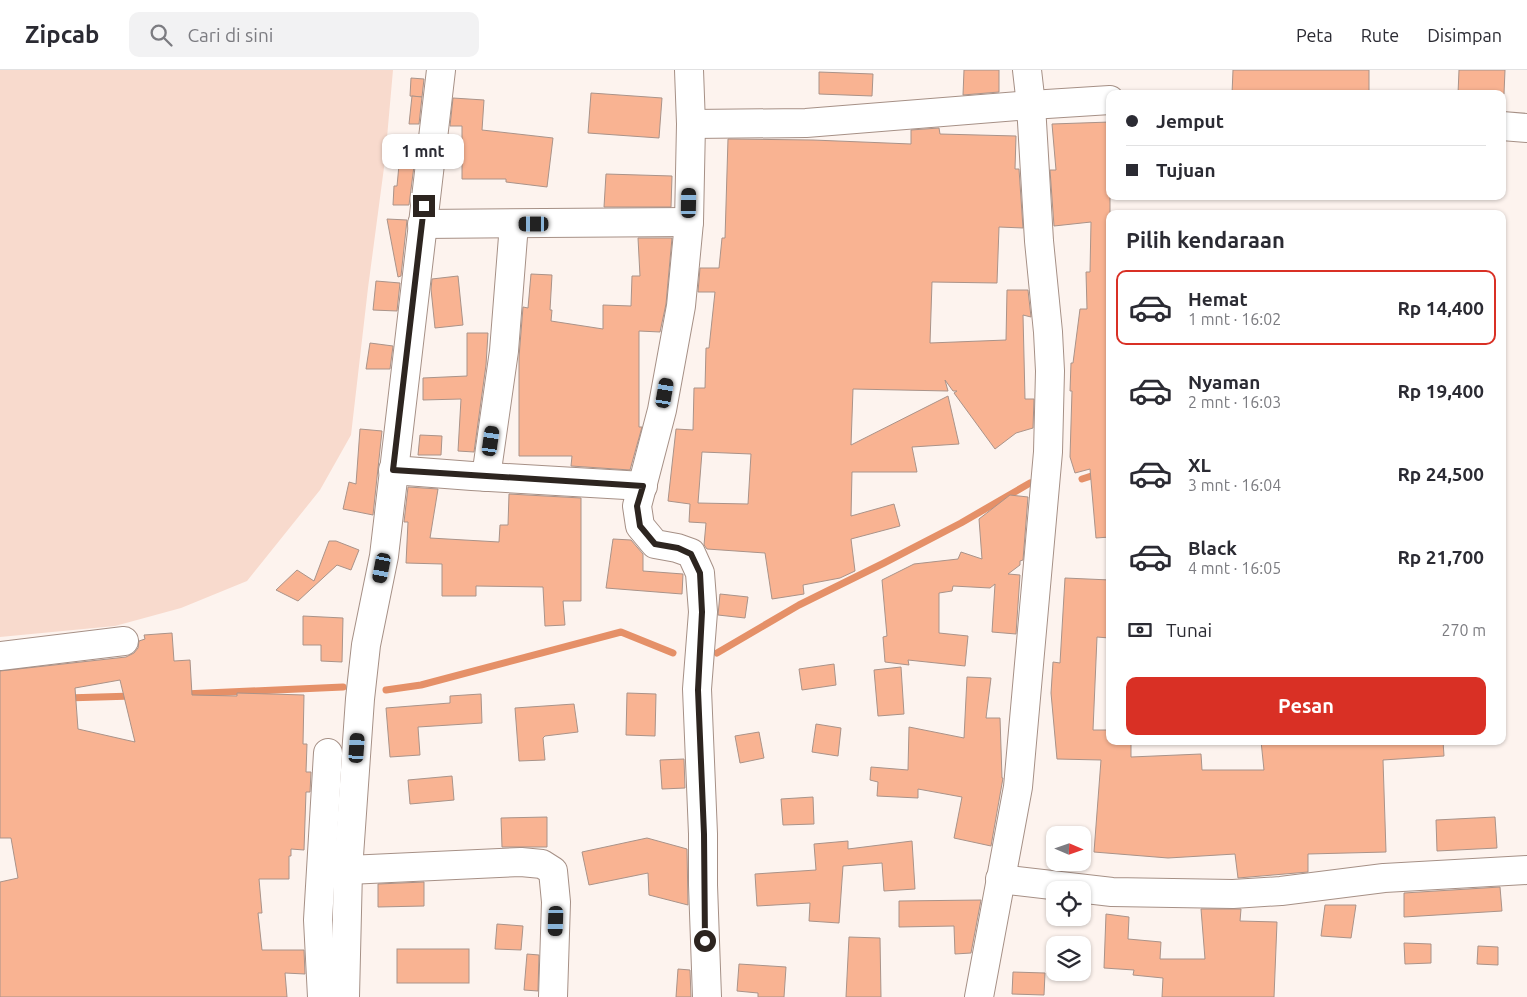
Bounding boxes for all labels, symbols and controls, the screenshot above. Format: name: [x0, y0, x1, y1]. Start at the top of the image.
search box: [129, 12, 479, 57]
text: Zipcab: [25, 21, 99, 48]
icon: search: [147, 21, 175, 49]
text: Cari di sini: [187, 24, 273, 46]
text: Peta: [1296, 25, 1333, 45]
text: Rute: [1361, 25, 1399, 45]
text: Disimpan: [1427, 25, 1502, 45]
text: Jemput: [1156, 110, 1224, 132]
callout: 1 mnt: [383, 134, 465, 168]
text: 1 mnt: [402, 142, 444, 160]
text: Tujuan: [1156, 159, 1216, 181]
car: [681, 188, 696, 218]
route end: [413, 195, 435, 217]
car: [519, 217, 549, 232]
text: Pilih kendaraan: [1126, 227, 1285, 252]
icon: car: [1128, 285, 1173, 330]
text: Hemat: [1188, 288, 1248, 310]
text: Rp 14,400: [1397, 297, 1484, 319]
text: 1 mnt · 16:02: [1188, 310, 1281, 328]
icon: car: [1128, 368, 1173, 413]
text: Nyaman: [1188, 371, 1260, 393]
car: [655, 377, 674, 409]
text: Rp 19,400: [1397, 380, 1484, 402]
text: 2 mnt · 16:03: [1188, 393, 1281, 411]
car: [481, 425, 500, 457]
icon: car: [1128, 451, 1173, 496]
text: XL: [1188, 454, 1211, 476]
text: Rp 24,500: [1397, 463, 1484, 485]
text: 3 mnt · 16:04: [1188, 476, 1281, 494]
icon: car: [1128, 534, 1173, 579]
text: Black: [1188, 537, 1237, 559]
text: Rp 21,700: [1397, 546, 1484, 568]
car: [371, 552, 392, 584]
text: 4 mnt · 16:05: [1188, 559, 1281, 577]
icon: cash: [1126, 616, 1154, 644]
text: Tunai: [1166, 619, 1212, 641]
text: 270 m: [1441, 621, 1486, 639]
button: Pesan: [1126, 677, 1486, 735]
car: [348, 733, 365, 763]
north arrow: [1046, 826, 1091, 871]
map controls: [1046, 826, 1091, 981]
button: locate: [1046, 881, 1091, 926]
car: [547, 906, 564, 936]
route start: [694, 930, 716, 952]
button: layers: [1046, 936, 1091, 981]

